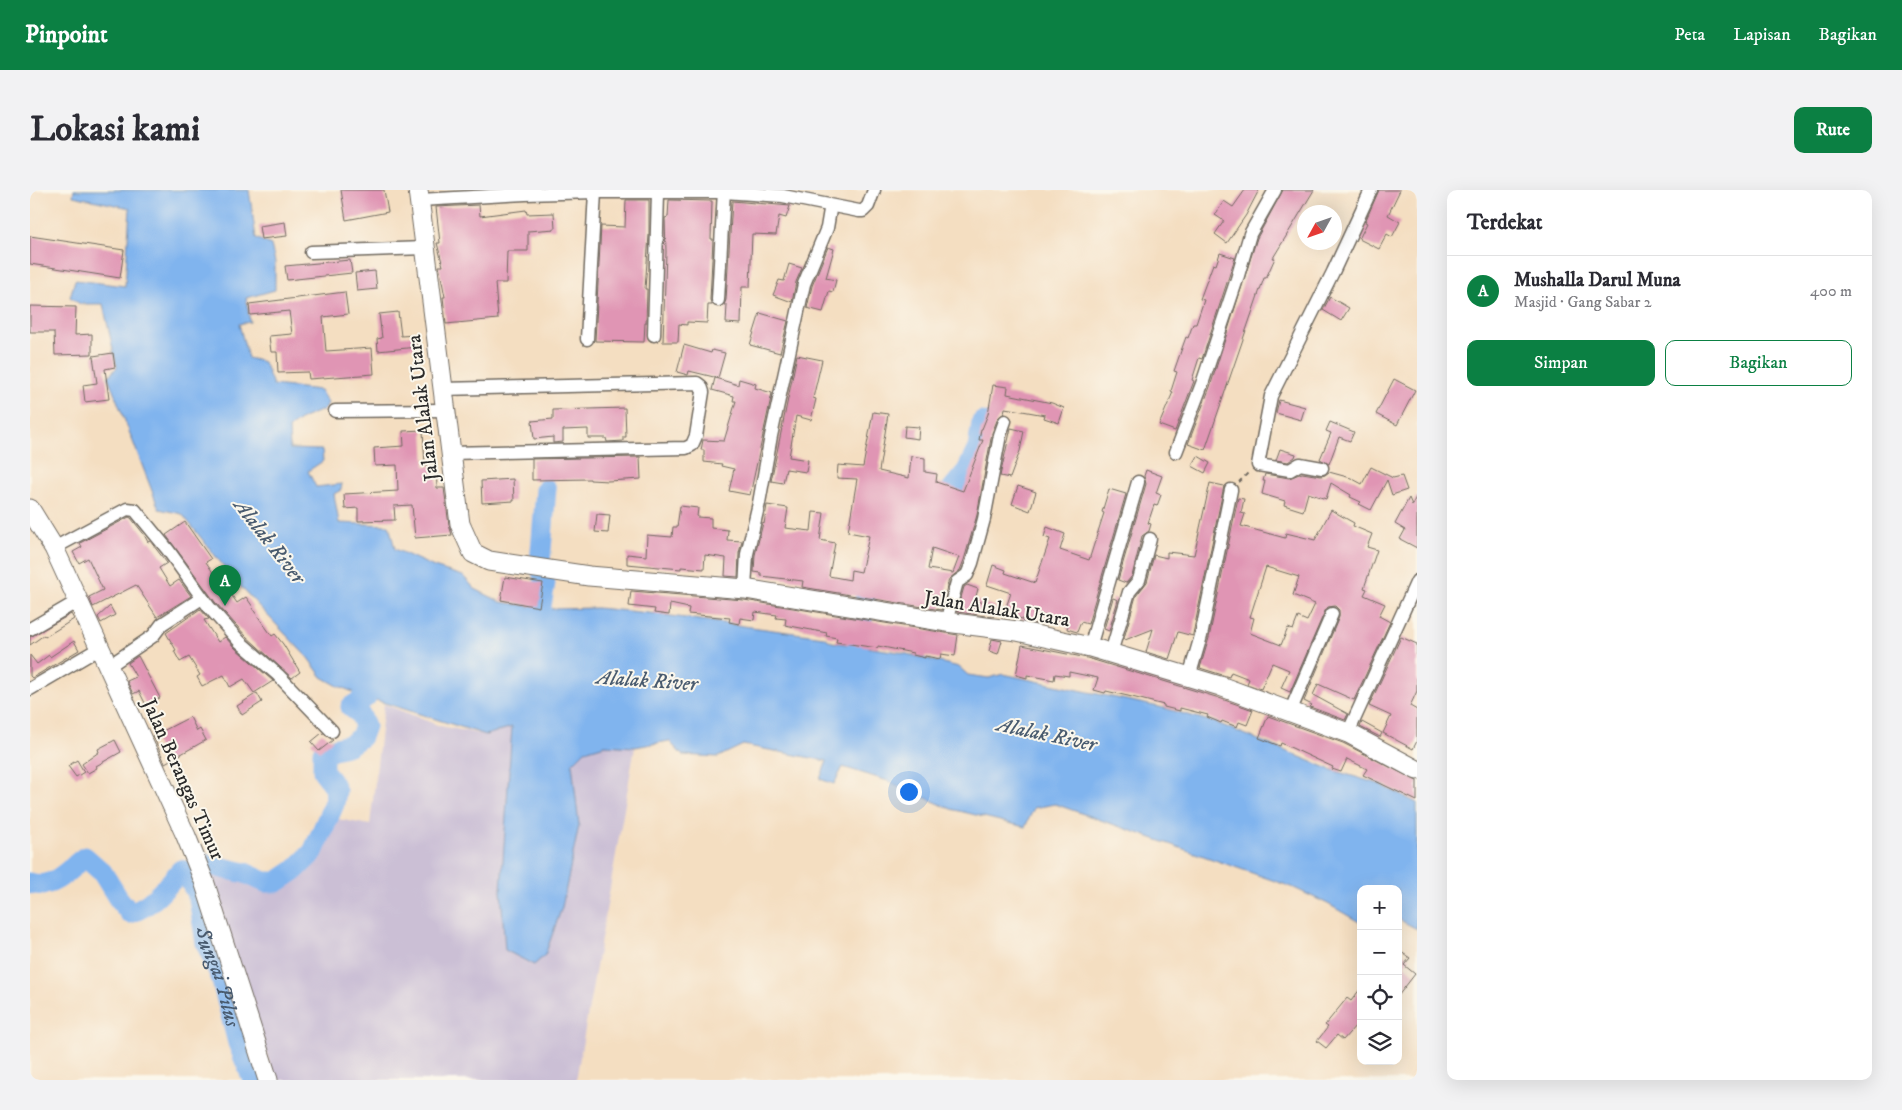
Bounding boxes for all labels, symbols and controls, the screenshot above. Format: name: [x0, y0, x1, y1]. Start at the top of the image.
text: Pinpoint: [25, 20, 108, 50]
text: Peta: [1674, 24, 1705, 46]
text: Lapisan: [1733, 24, 1791, 46]
text: Bagikan: [1819, 24, 1877, 46]
button: Rute: [1794, 107, 1872, 153]
text: Lokasi kami: [30, 108, 200, 152]
north arrow: [1297, 205, 1342, 250]
text: Terdekat: [1467, 210, 1542, 236]
text: Mushalla Darul Muna: [1514, 269, 1681, 292]
text: A: [1478, 281, 1488, 301]
text: 400 m: [1810, 281, 1852, 301]
text: Masjid · Gang Sabar 2: [1514, 292, 1652, 312]
street label: Jalan Alalak Utara: [402, 333, 445, 484]
button: Simpan: [1467, 340, 1655, 386]
button: Bagikan: [1665, 340, 1852, 386]
water label: Alalak River: [227, 492, 311, 591]
pin: A: [209, 565, 241, 606]
street label: Jalan Alalak Utara: [920, 585, 1072, 633]
water label: Alalak River: [594, 664, 700, 698]
street label: Jalan Berangas Timur: [135, 693, 230, 865]
water label: Alalak River: [993, 711, 1100, 759]
your location: [896, 779, 922, 805]
map controls: [1357, 885, 1402, 1065]
button: +: [1357, 885, 1402, 930]
water label: Sungai Pilus: [190, 925, 245, 1030]
button: −: [1357, 930, 1402, 975]
button: locate: [1357, 975, 1402, 1020]
button: layers: [1357, 1020, 1402, 1065]

